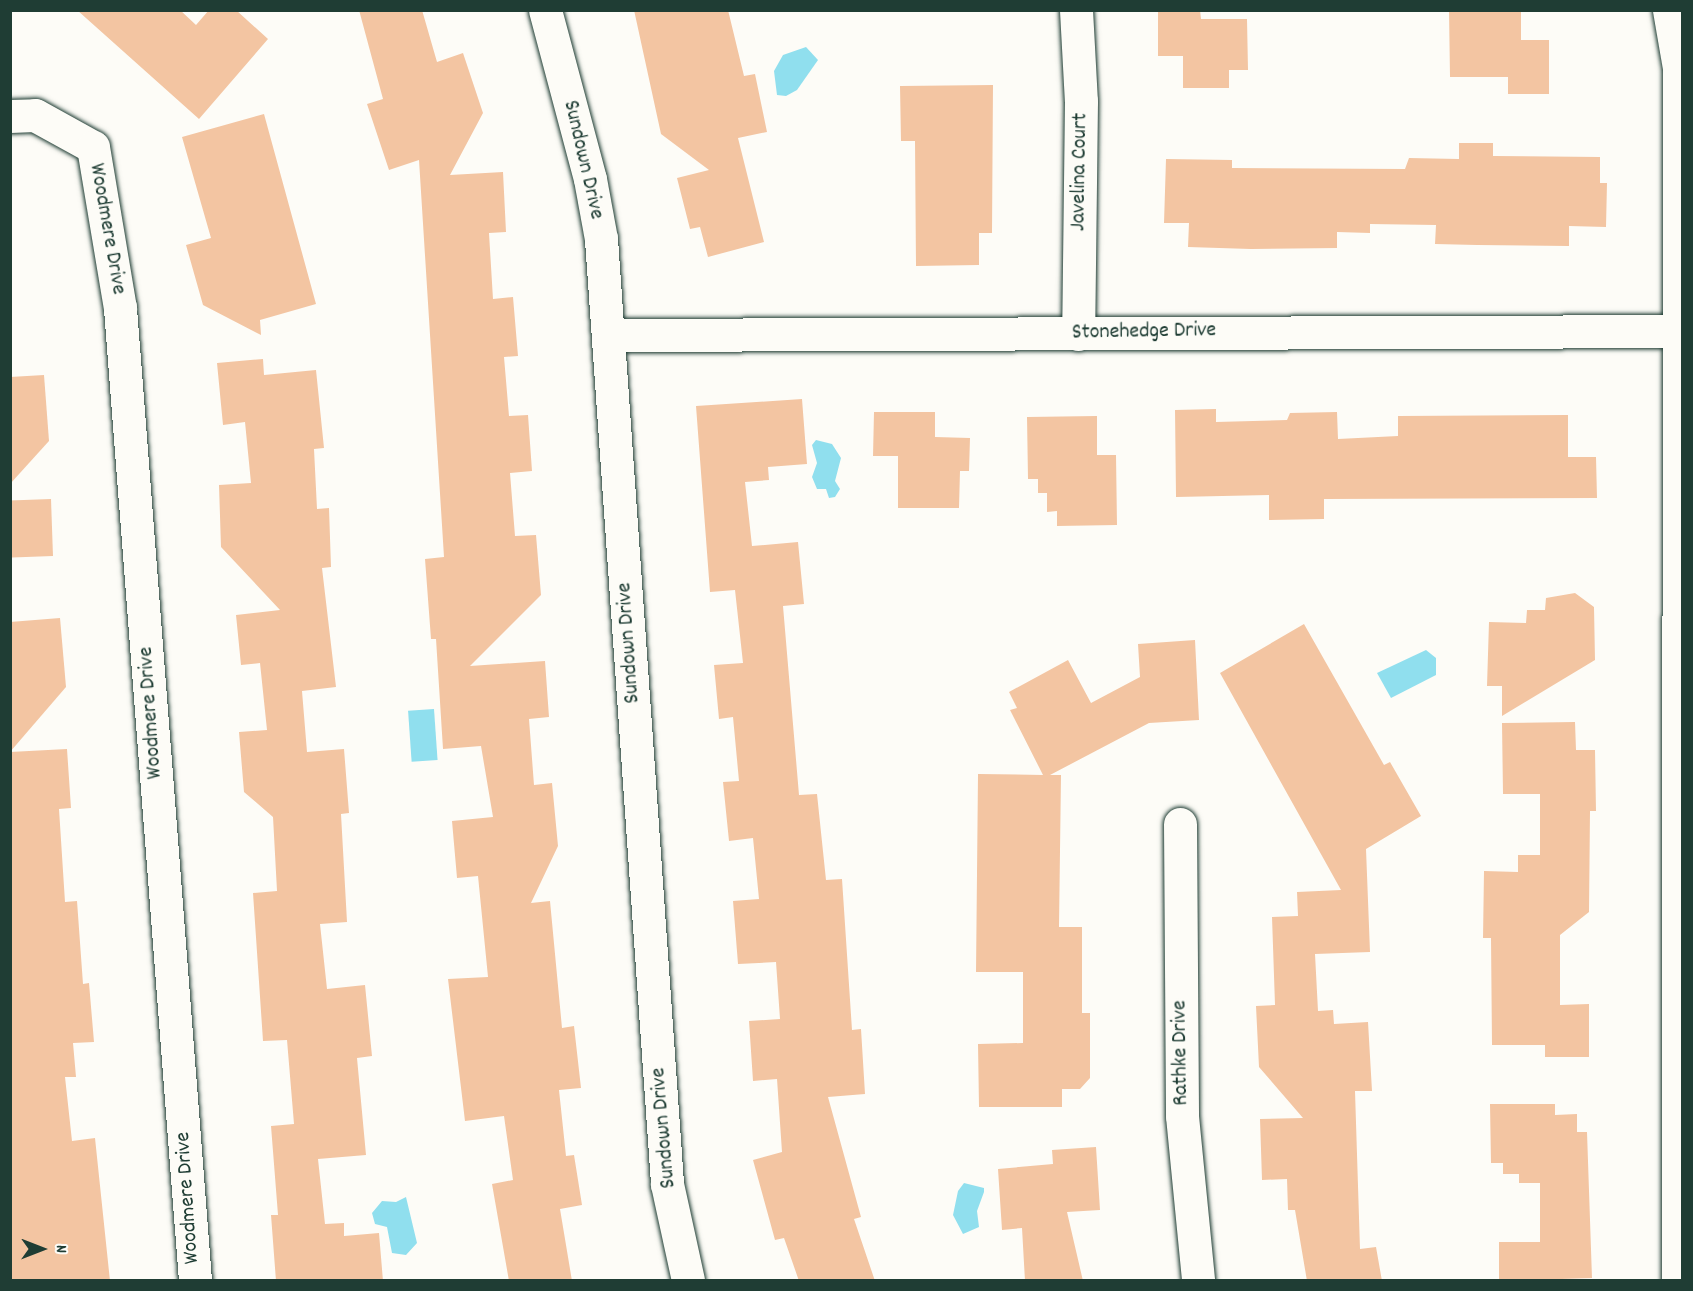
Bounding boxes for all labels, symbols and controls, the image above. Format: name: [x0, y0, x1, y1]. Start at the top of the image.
street label: Sundown Drive: [557, 98, 609, 222]
street label: Javelina Court: [1066, 113, 1094, 231]
street label: Woodmere Drive: [82, 161, 132, 297]
street label: Stonehedge Drive: [1072, 318, 1216, 346]
street label: Sundown Drive: [612, 582, 646, 704]
street label: Woodmere Drive: [133, 646, 169, 780]
street label: Rathke Drive: [1167, 1000, 1195, 1106]
street label: Sundown Drive: [646, 1066, 682, 1190]
street label: Woodmere Drive: [170, 1131, 206, 1265]
north arrow: [12, 1219, 72, 1279]
text: N: [49, 1245, 72, 1253]

